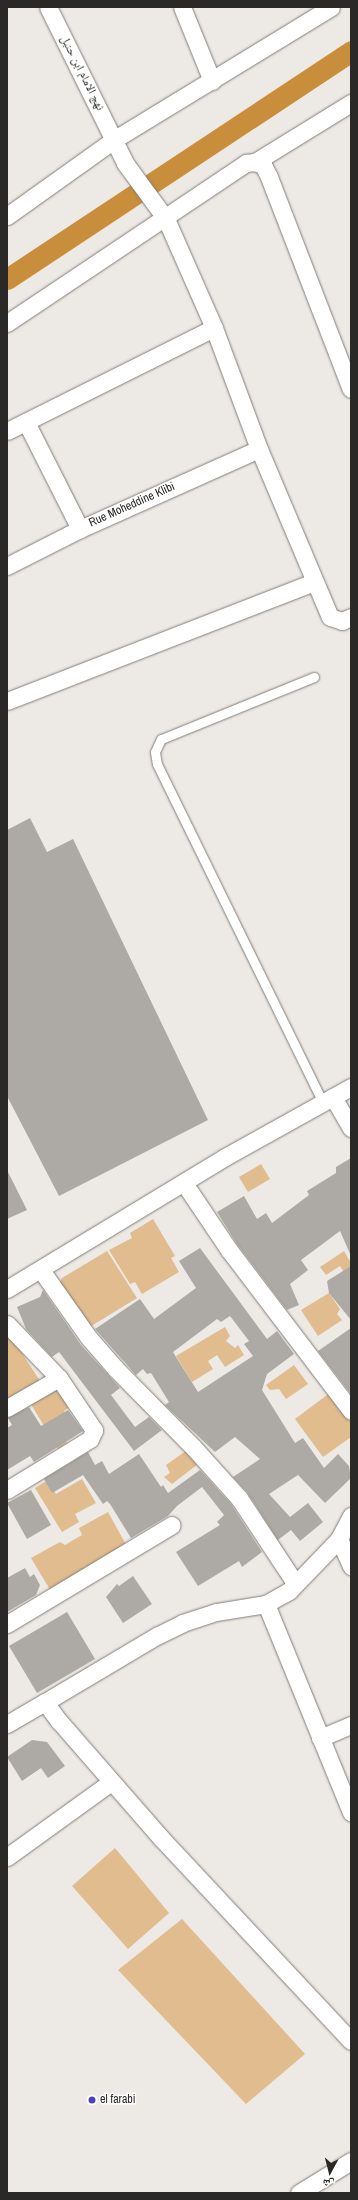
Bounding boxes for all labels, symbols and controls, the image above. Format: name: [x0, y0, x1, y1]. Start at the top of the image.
street label: نهج الامام ابن حنبل: [57, 33, 107, 113]
street label: Rue Moheddine Klibi: [87, 480, 177, 530]
place label: el farabi: [100, 2093, 136, 2107]
marker: el farabi: [87, 2095, 97, 2105]
north arrow: [310, 2152, 350, 2192]
text: ش: [322, 2176, 335, 2192]

